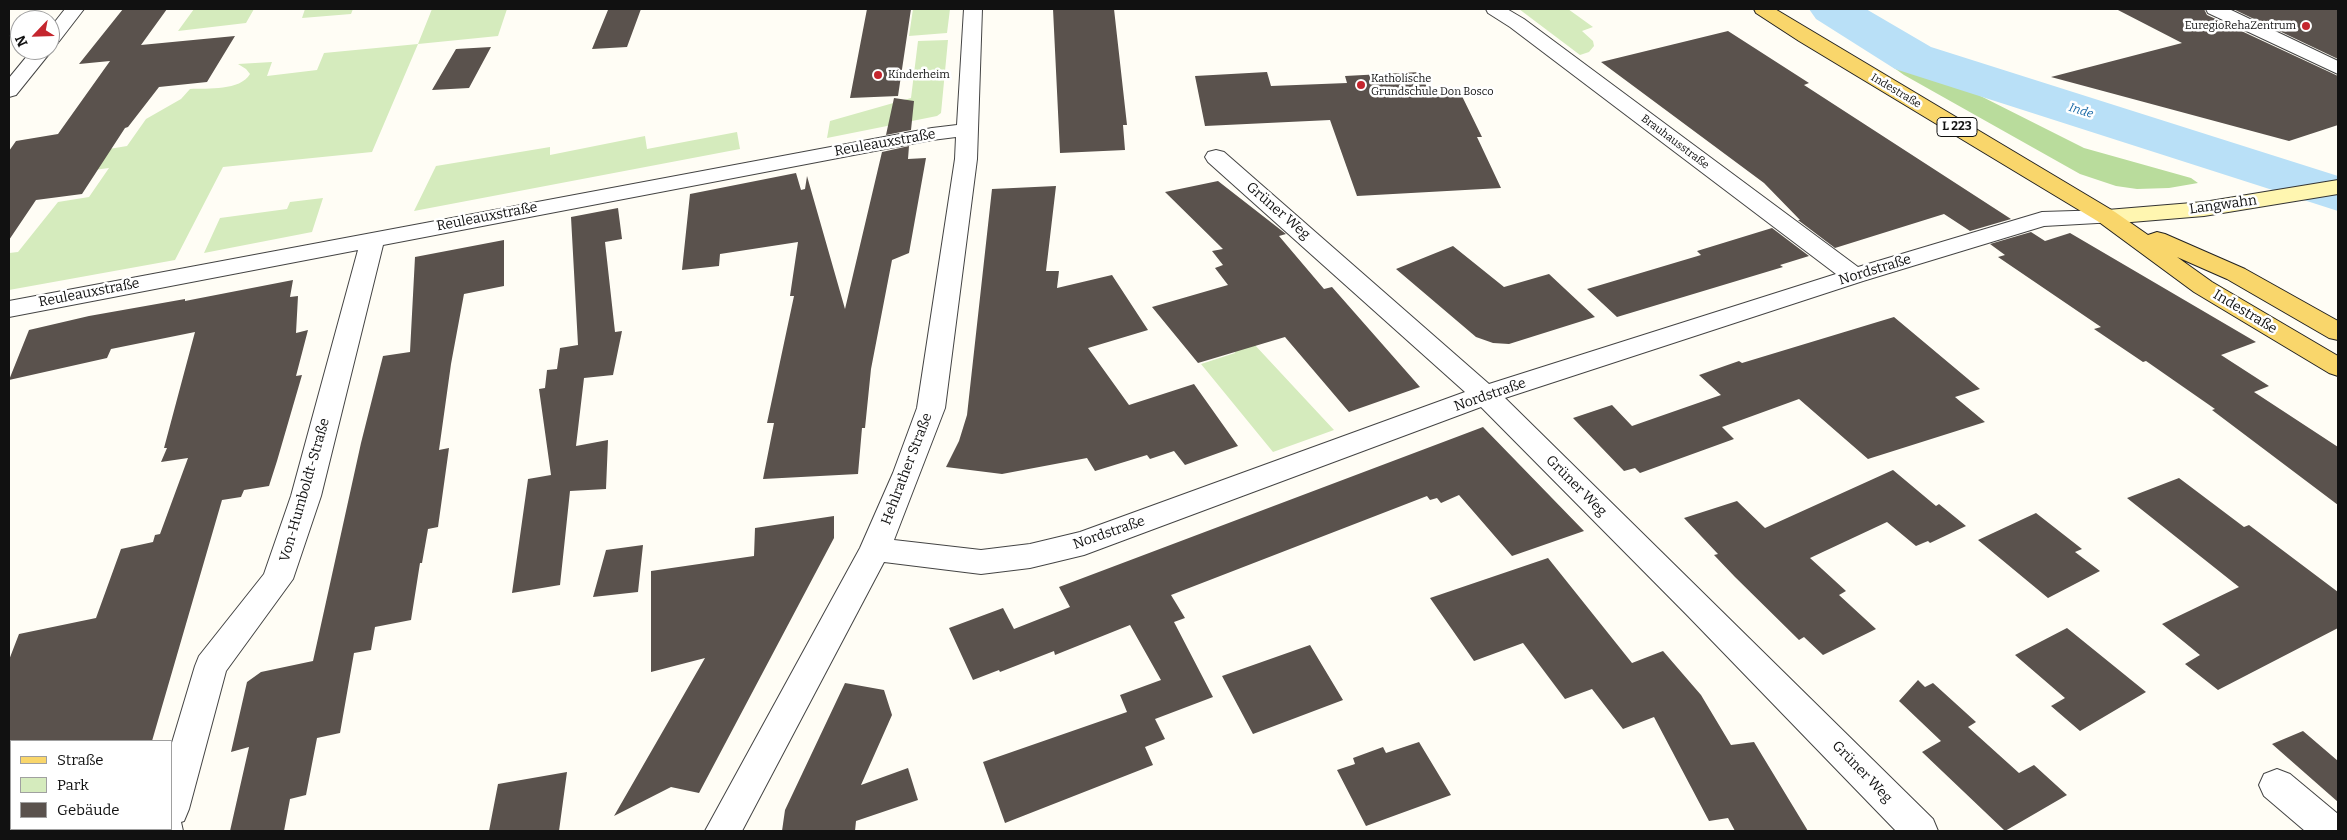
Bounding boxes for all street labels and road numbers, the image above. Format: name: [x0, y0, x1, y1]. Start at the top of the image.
street label: Indestraße: [1869, 71, 1923, 111]
street label: Brauhausstraße: [1638, 112, 1712, 172]
road number: L 223: [1937, 118, 1977, 136]
street label: Reuleauxstraße: [833, 126, 937, 160]
street label: Grüner Weg: [1243, 179, 1313, 243]
street label: Langwahn: [2188, 192, 2258, 218]
street label: Reuleauxstraße: [435, 199, 539, 235]
street label: Nordstraße: [1837, 251, 1913, 289]
street label: Reuleauxstraße: [37, 275, 141, 311]
street label: Indestraße: [2210, 286, 2280, 338]
street label: Nordstraße: [1452, 375, 1528, 415]
street label: Hehlrather Straße: [878, 411, 936, 527]
street label: Von-Humboldt-Straße: [276, 416, 334, 564]
street label: Grüner Weg: [1542, 452, 1610, 520]
street label: Nordstraße: [1071, 513, 1147, 553]
street label: Grüner Weg: [1828, 738, 1896, 806]

